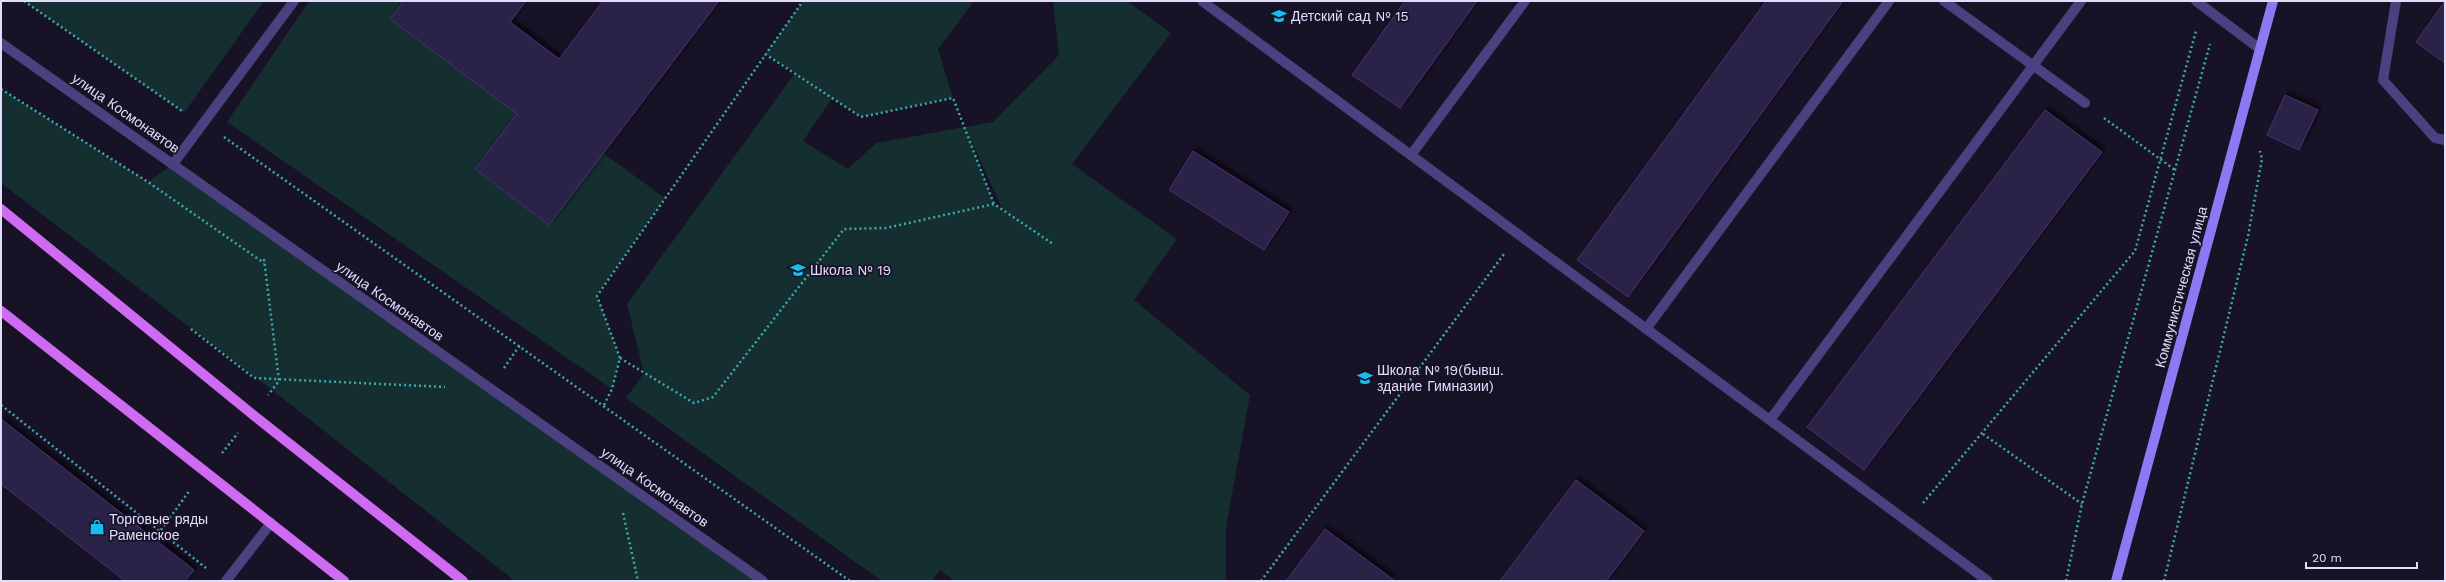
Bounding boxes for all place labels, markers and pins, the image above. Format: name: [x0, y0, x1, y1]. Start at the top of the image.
school or university icon: Детский сад № 15: [1270, 7, 1288, 25]
place label: Детский сад № 15: [1291, 8, 1409, 24]
school or university icon: Школа № 19: [789, 261, 807, 279]
place label: Школа № 19: [810, 262, 891, 278]
place label: Школа № 19(бывш. здание Гимназии): [1377, 362, 1504, 394]
school or university icon: Школа № 19(бывш. здание Гимназии): [1356, 369, 1374, 387]
place label: Торговые ряды Раменское: [109, 511, 208, 543]
shop icon: Торговые ряды Раменское: [88, 518, 106, 536]

